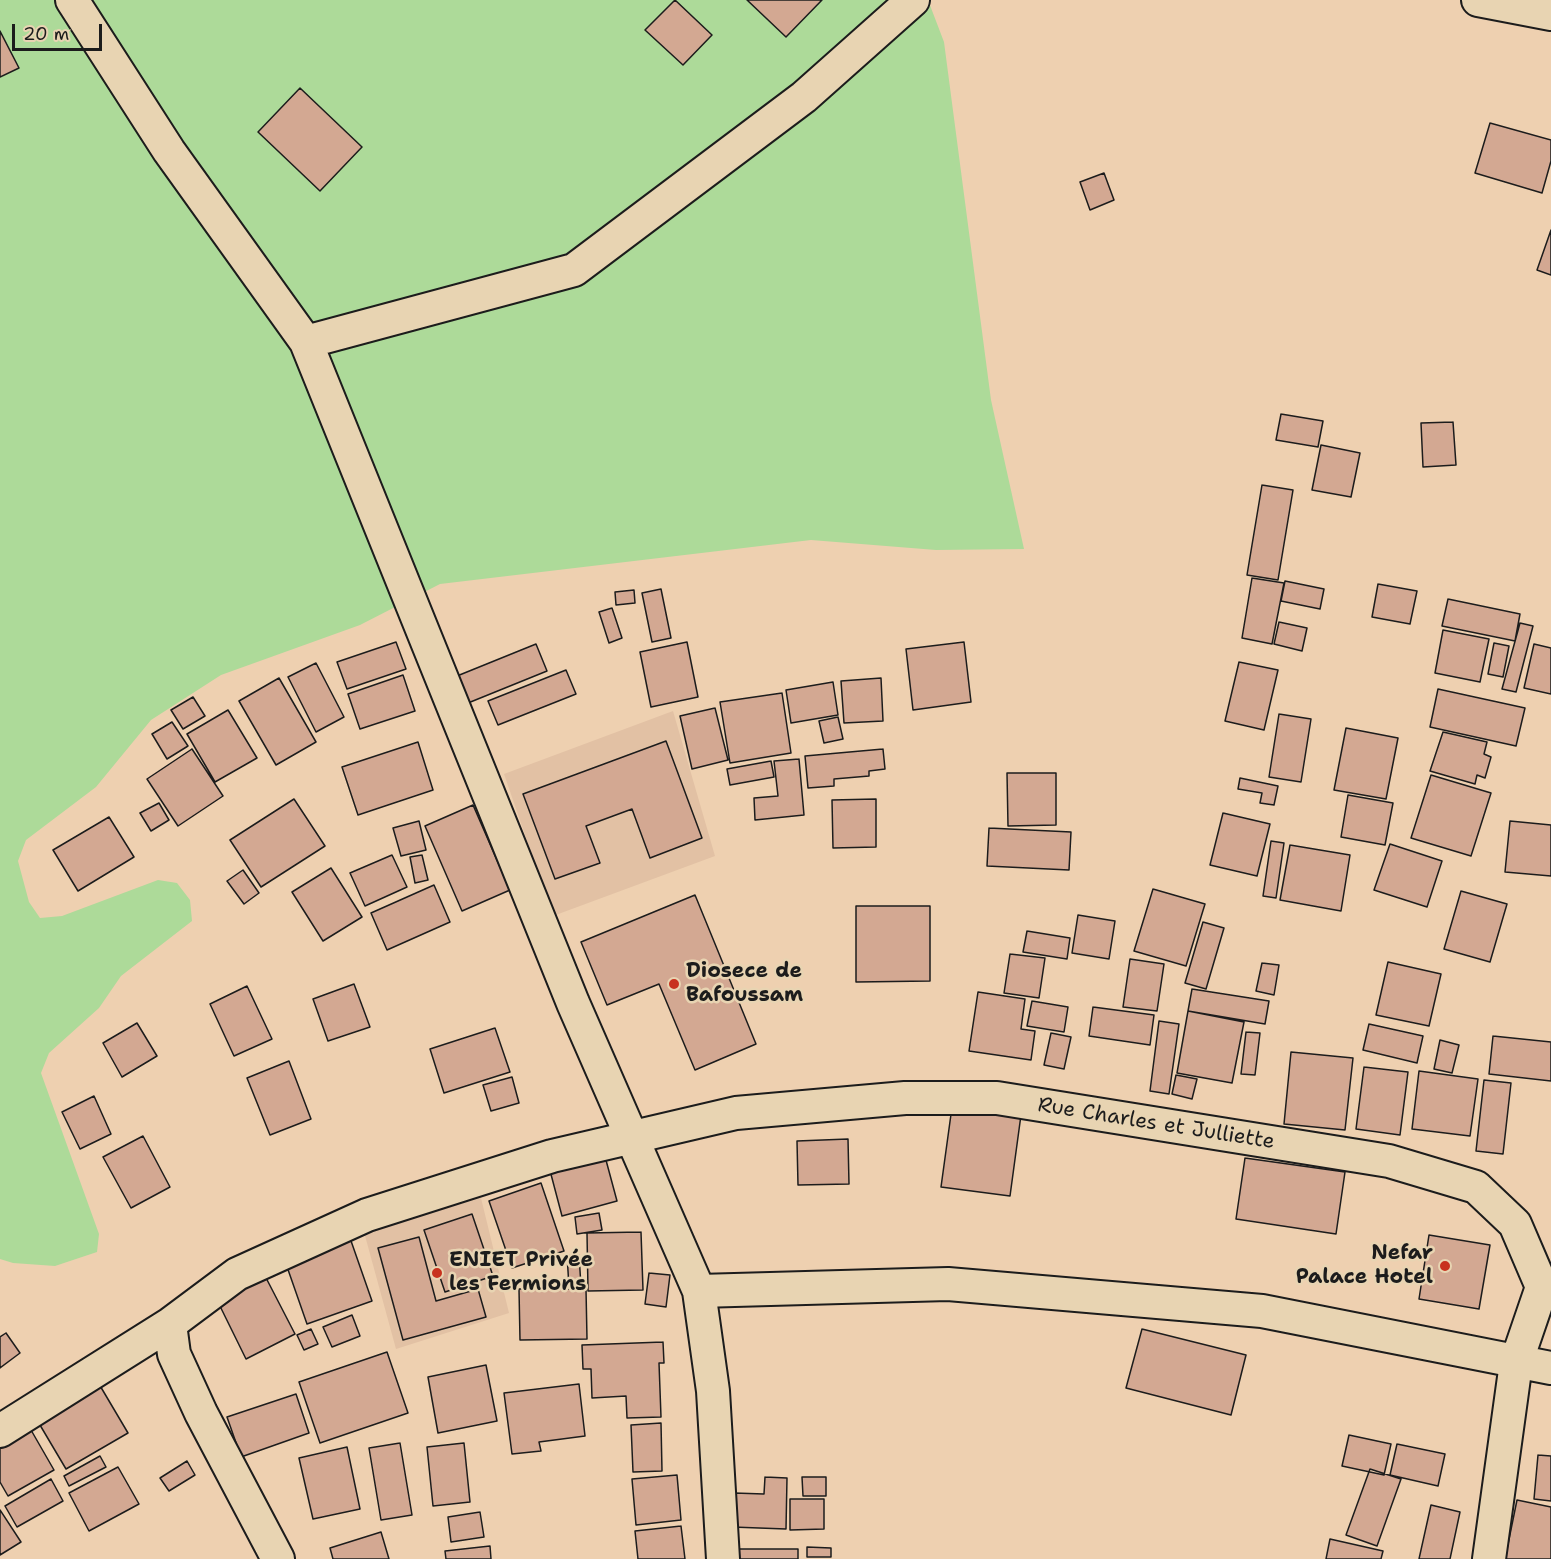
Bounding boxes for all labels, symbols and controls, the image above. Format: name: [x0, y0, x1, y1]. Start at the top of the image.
scale bar: [15, 12, 105, 50]
text: 20 m: [23, 22, 69, 46]
place label: Diosece de Bafoussam: [686, 959, 803, 1009]
marker: Diosece de Bafoussam: [667, 977, 681, 991]
street label: Rue Charles et Julliette: [1036, 1093, 1276, 1155]
place label: Nefar Palace Hotel: [1296, 1241, 1433, 1291]
place label: ENIET Privée les Fermions: [449, 1248, 593, 1298]
marker: Nefar Palace Hotel: [1438, 1259, 1452, 1273]
marker: ENIET Privée les Fermions: [430, 1266, 444, 1280]

